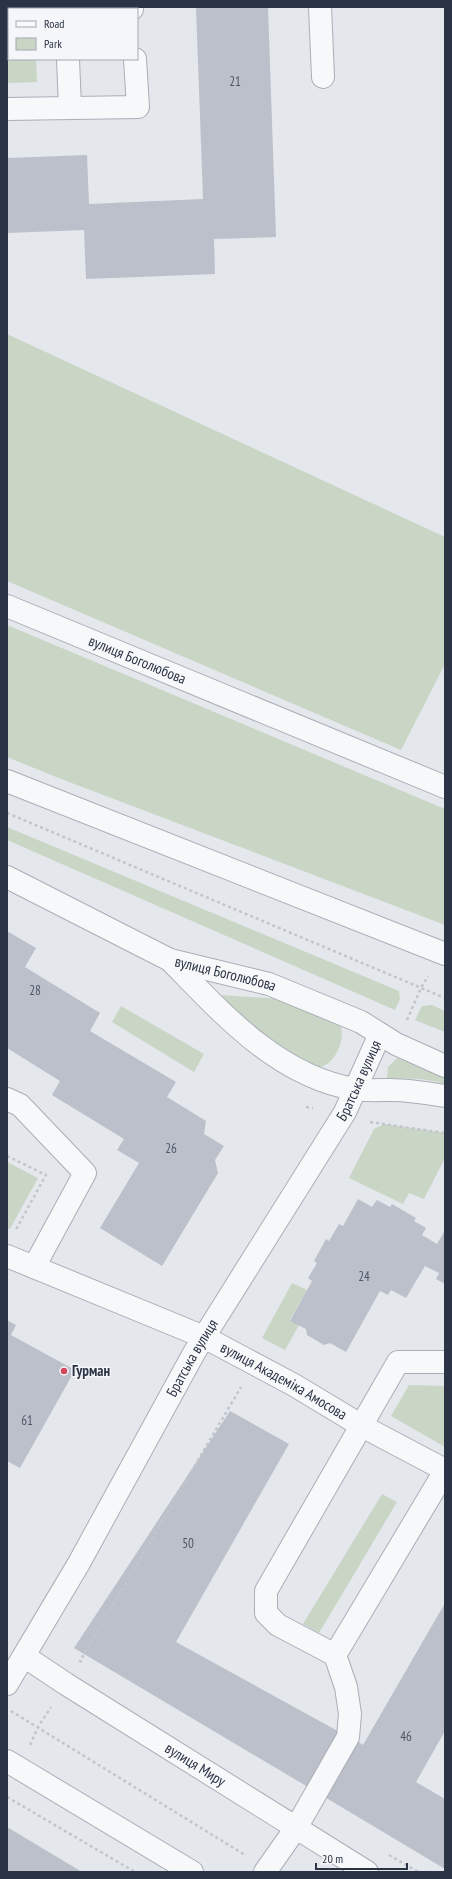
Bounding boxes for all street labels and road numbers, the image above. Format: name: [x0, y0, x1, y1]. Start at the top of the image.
street label: вулиця Боголюбова: [86, 631, 189, 688]
street label: вулиця Боголюбова: [173, 952, 279, 995]
street label: Братська вулиця: [332, 1037, 385, 1124]
street label: Братська вулиця: [162, 1315, 222, 1400]
street label: вулиця Академіка Амосова: [217, 1338, 351, 1424]
street label: вулиця Миру: [162, 1738, 230, 1791]

